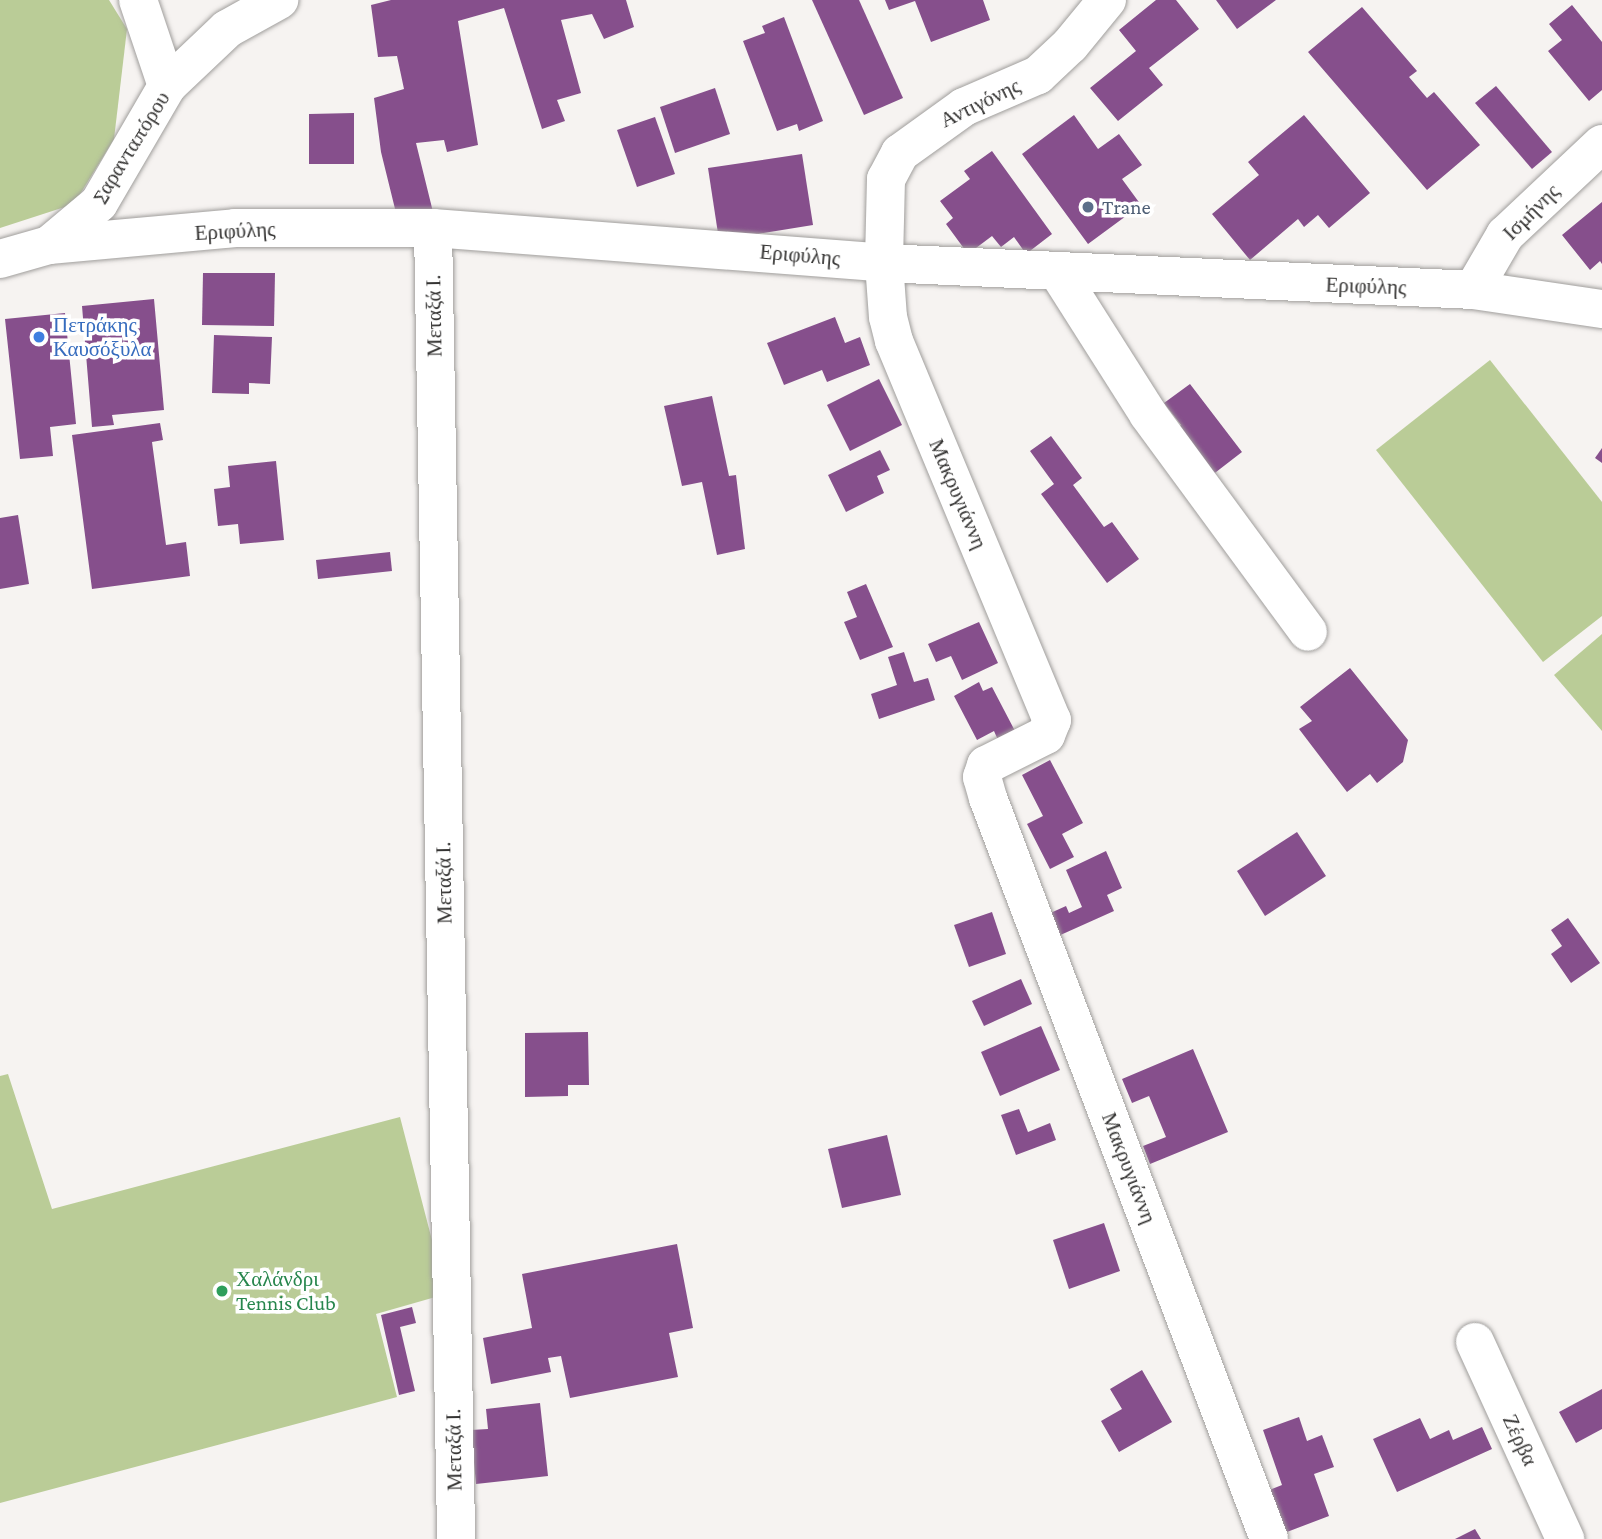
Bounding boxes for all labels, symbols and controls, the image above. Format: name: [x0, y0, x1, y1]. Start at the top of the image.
street label: Αντιγόνης: [936, 73, 1024, 133]
street label: Σαρανταπόρου: [87, 87, 175, 207]
street label: Ισμήνης: [1498, 179, 1564, 245]
place label: Trane: [1102, 194, 1151, 220]
marker: Trane: [1080, 199, 1096, 215]
street label: Εριφύλης: [194, 216, 276, 246]
street label: Εριφύλης: [759, 239, 841, 271]
street label: Εριφύλης: [1325, 272, 1407, 300]
street label: Μεταξά Ι.: [421, 275, 447, 357]
place label: Πετράκης Καυσόξυλα: [53, 312, 152, 362]
marker: Πετράκης Καυσόξυλα: [31, 329, 47, 345]
street label: Μακρυγιάννη: [924, 435, 992, 553]
street label: Μεταξά Ι.: [431, 842, 457, 924]
street label: Μακρυγιάννη: [1096, 1109, 1162, 1227]
place label: Χαλάνδρι Tennis Club: [236, 1266, 336, 1316]
marker: Χαλάνδρι Tennis Club: [214, 1283, 230, 1299]
street label: Μεταξά Ι.: [441, 1409, 467, 1491]
street label: Ζέρβα: [1497, 1410, 1543, 1470]

